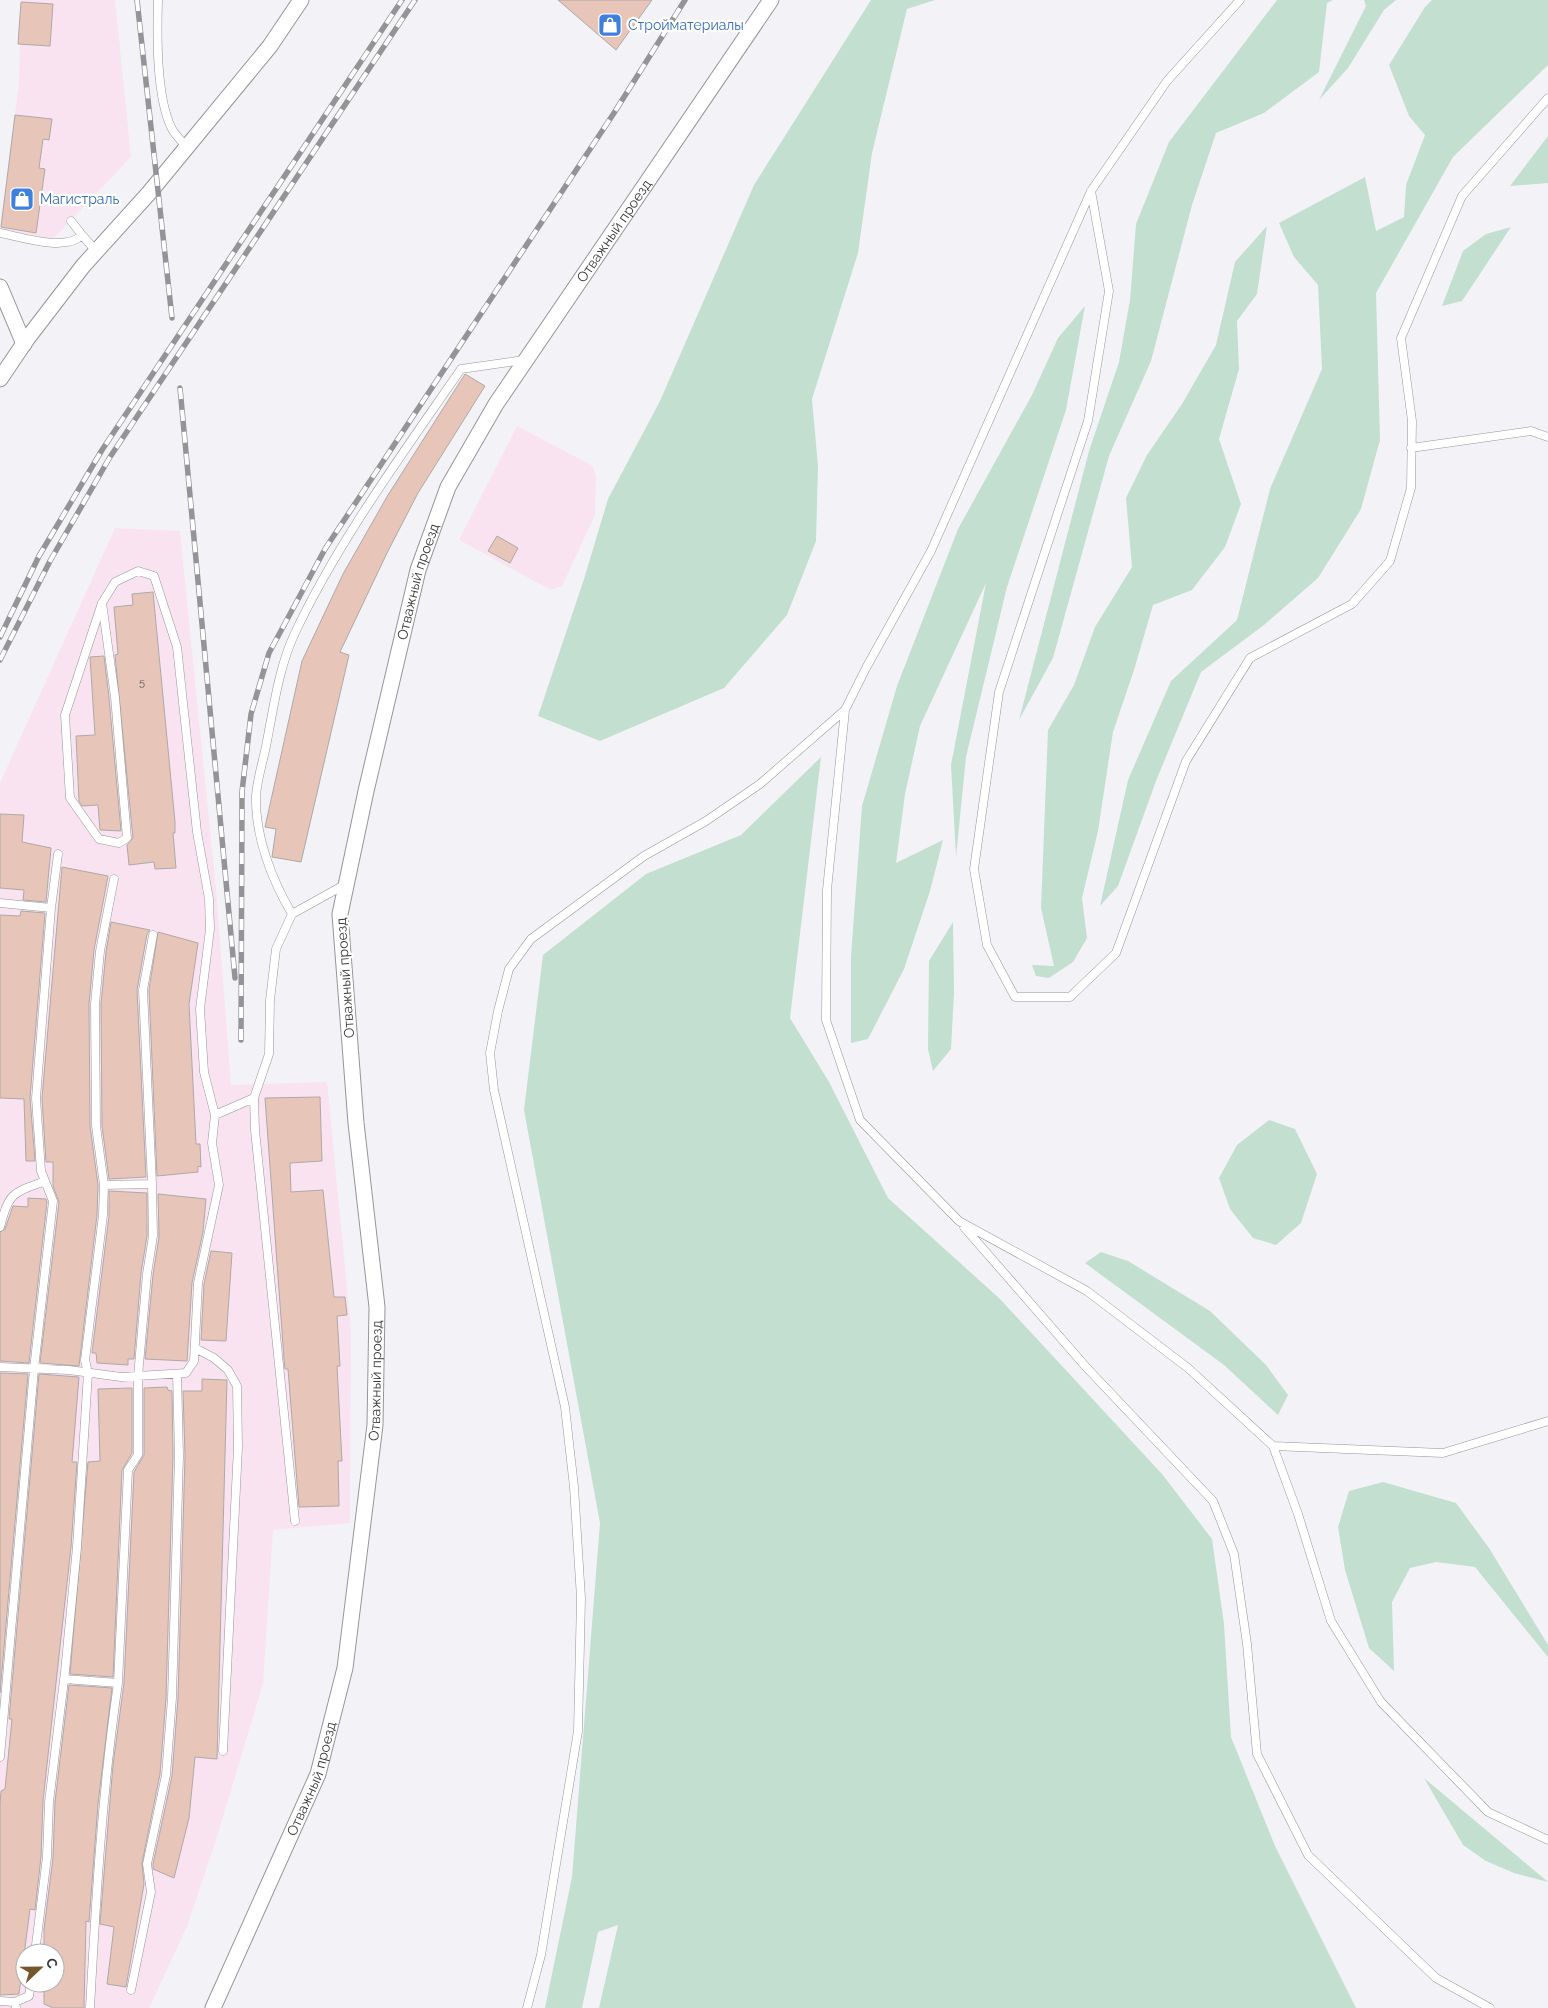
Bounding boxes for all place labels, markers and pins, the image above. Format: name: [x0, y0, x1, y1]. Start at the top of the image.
shop icon: Стройматериалы: [597, 12, 623, 38]
place label: Стройматериалы: [628, 17, 744, 33]
shop icon: Магистраль: [9, 186, 35, 212]
place label: Магистраль: [40, 191, 119, 207]

